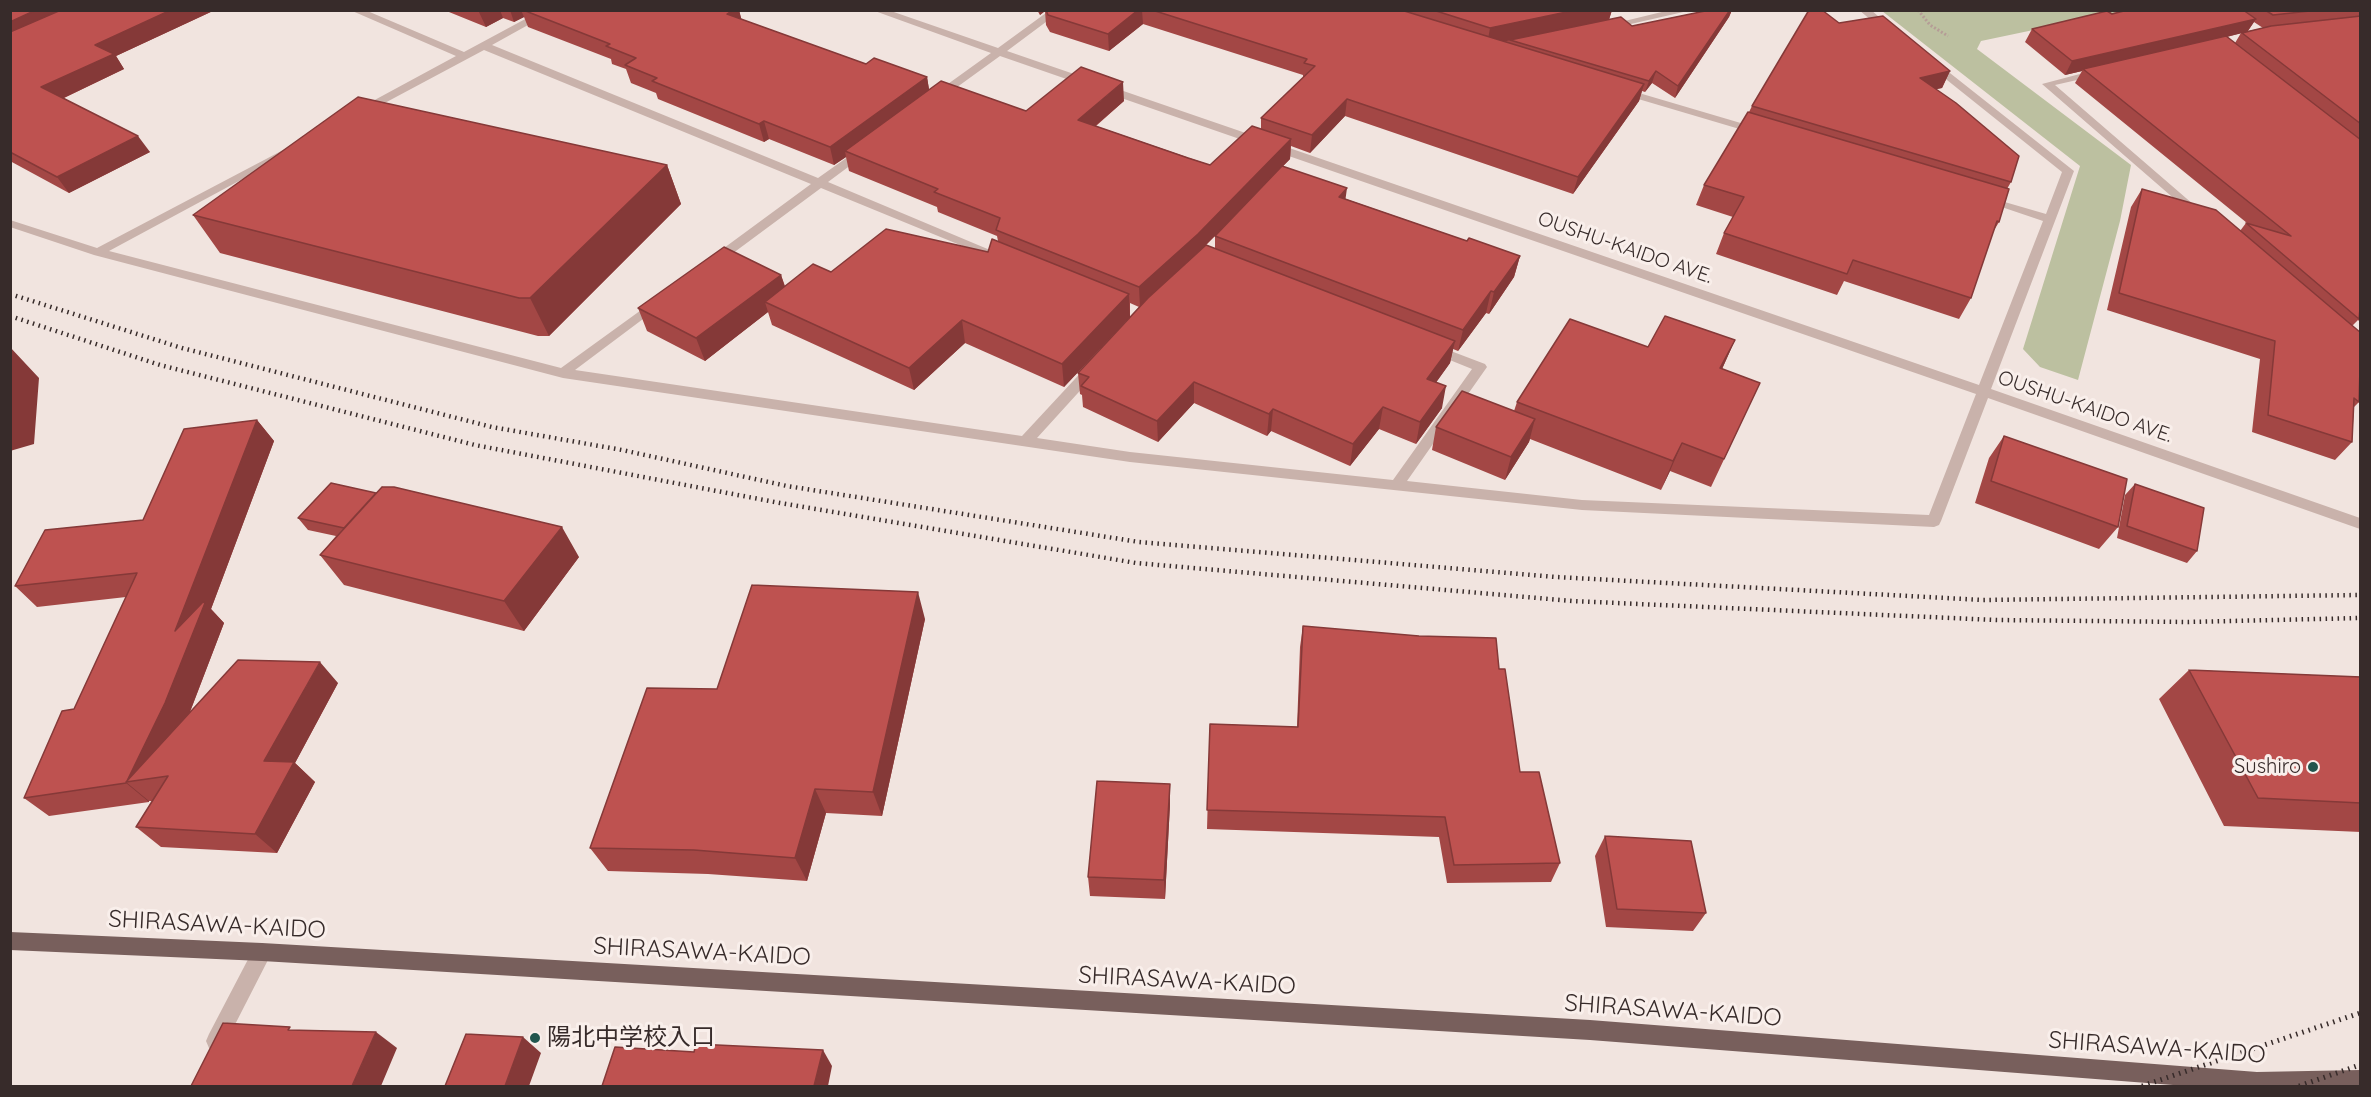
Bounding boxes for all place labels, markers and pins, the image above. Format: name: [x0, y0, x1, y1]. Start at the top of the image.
place label: Sushiro: [2234, 755, 2301, 779]
marker: Sushiro: [2306, 760, 2320, 774]
place label: 陽北中学校入口: [547, 1024, 715, 1052]
marker: 陽北中学校入口: [528, 1031, 542, 1045]

